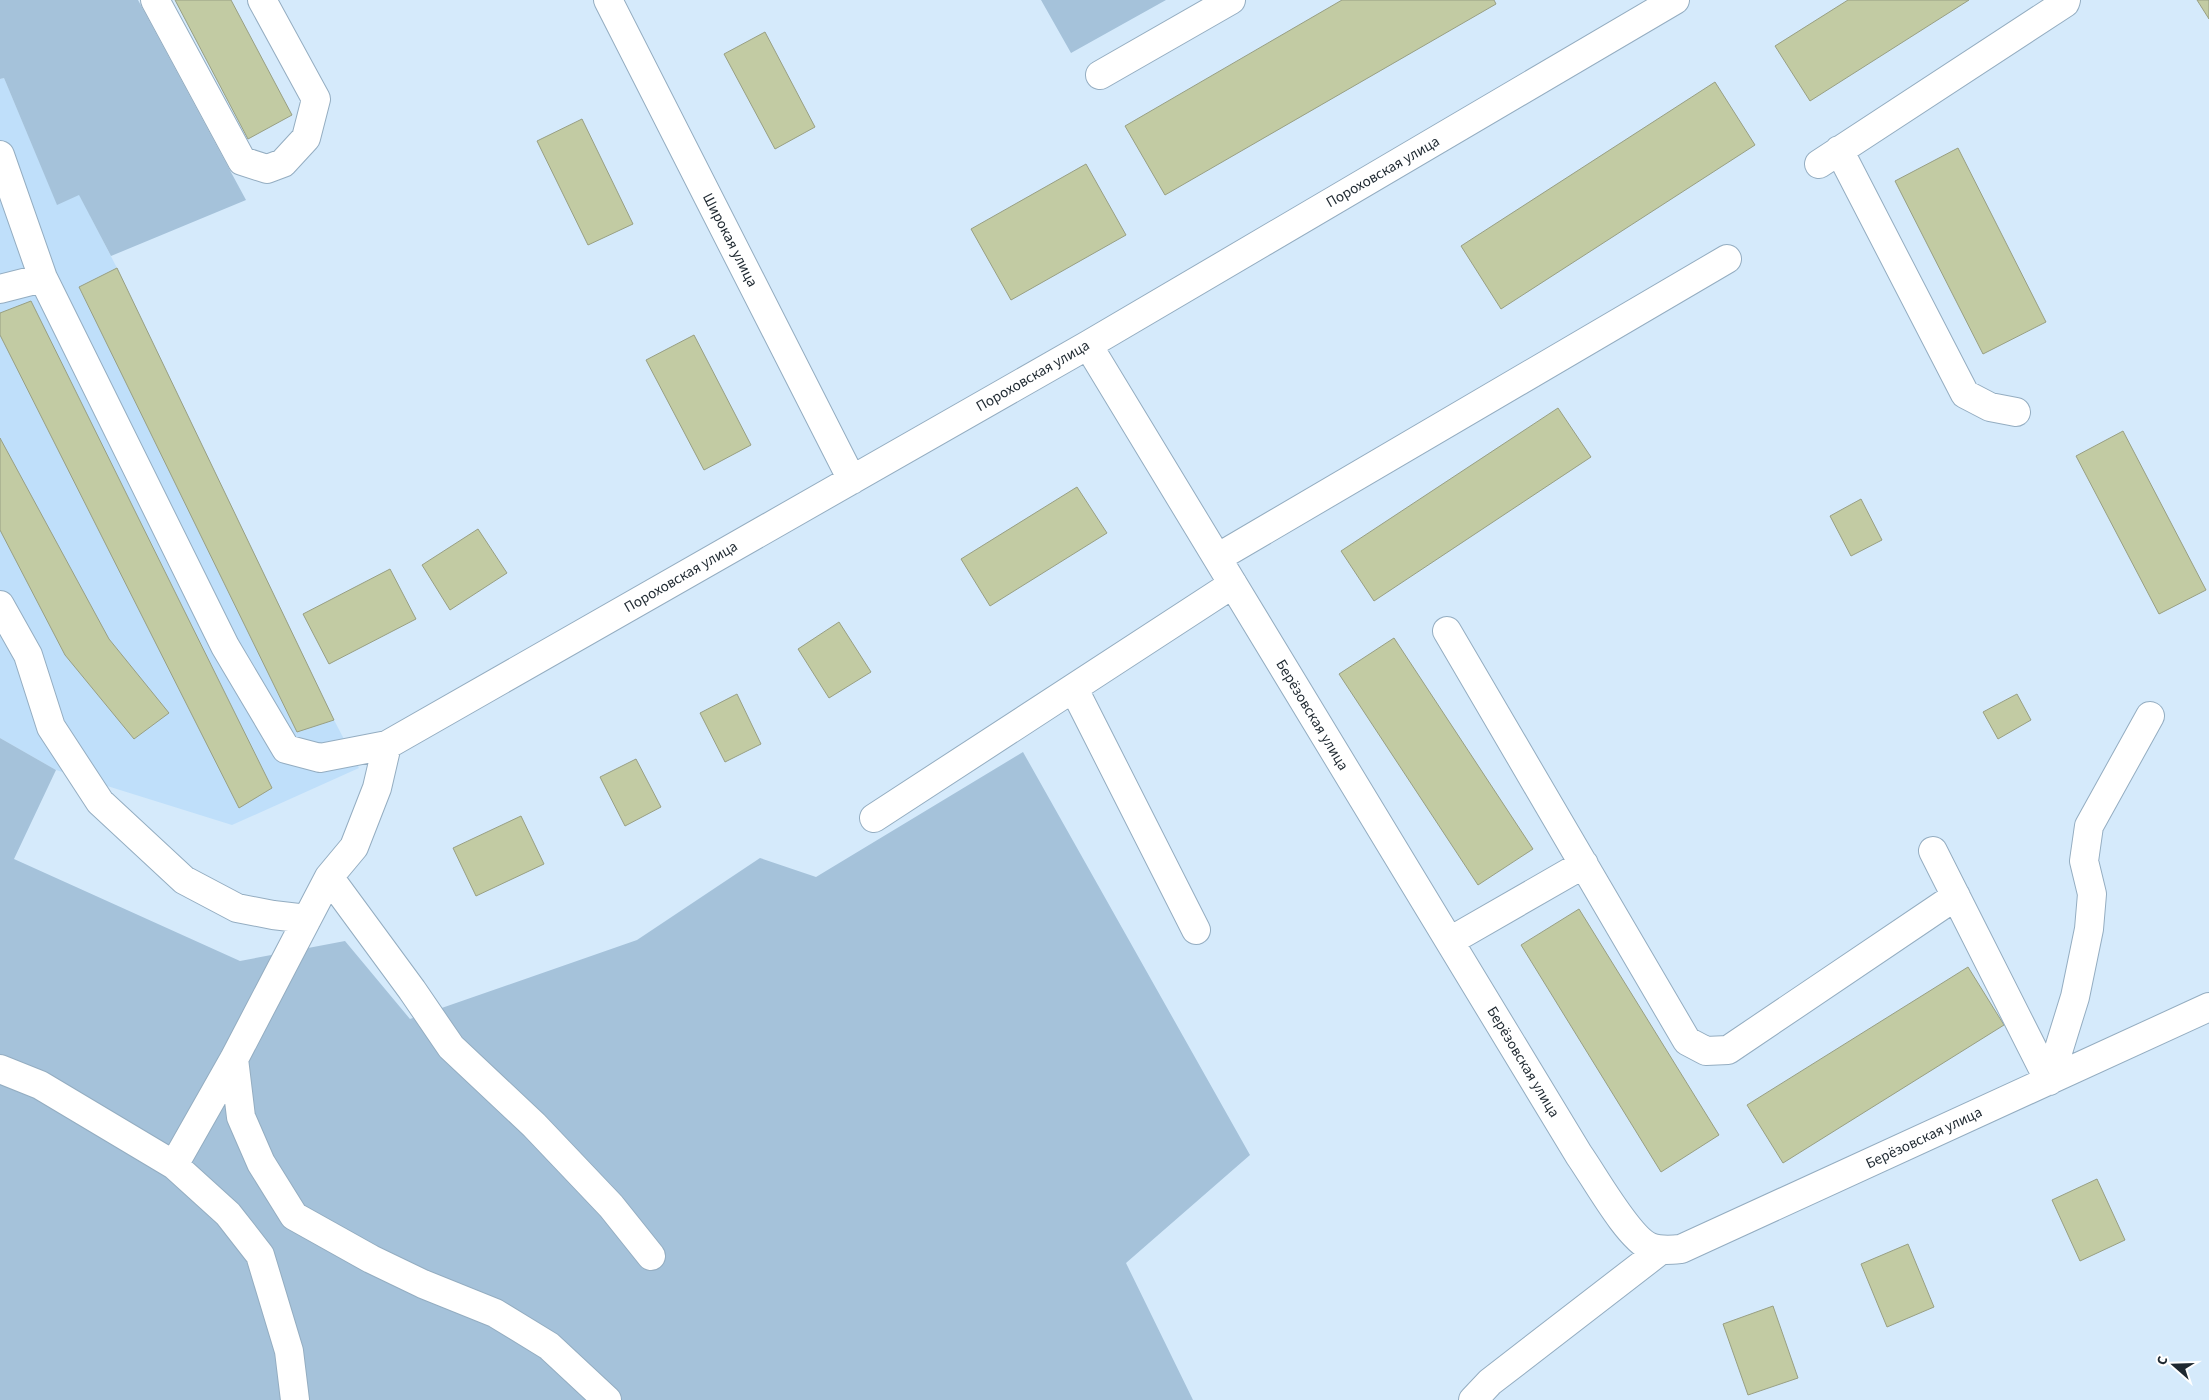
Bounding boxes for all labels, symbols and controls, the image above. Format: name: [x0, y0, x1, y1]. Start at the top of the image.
street label: Пороховская улица: [1322, 131, 1444, 213]
street label: Широкая улица: [697, 189, 763, 291]
street label: Пороховская улица: [972, 335, 1094, 417]
street label: Пороховская улица: [620, 536, 742, 618]
street label: Берёзовская улица: [1270, 655, 1354, 775]
street label: Берёзовская улица: [1481, 1002, 1565, 1122]
street label: Берёзовская улица: [1862, 1102, 1986, 1174]
north arrow: [2149, 1340, 2199, 1390]
text: С: [2152, 1354, 2174, 1368]

